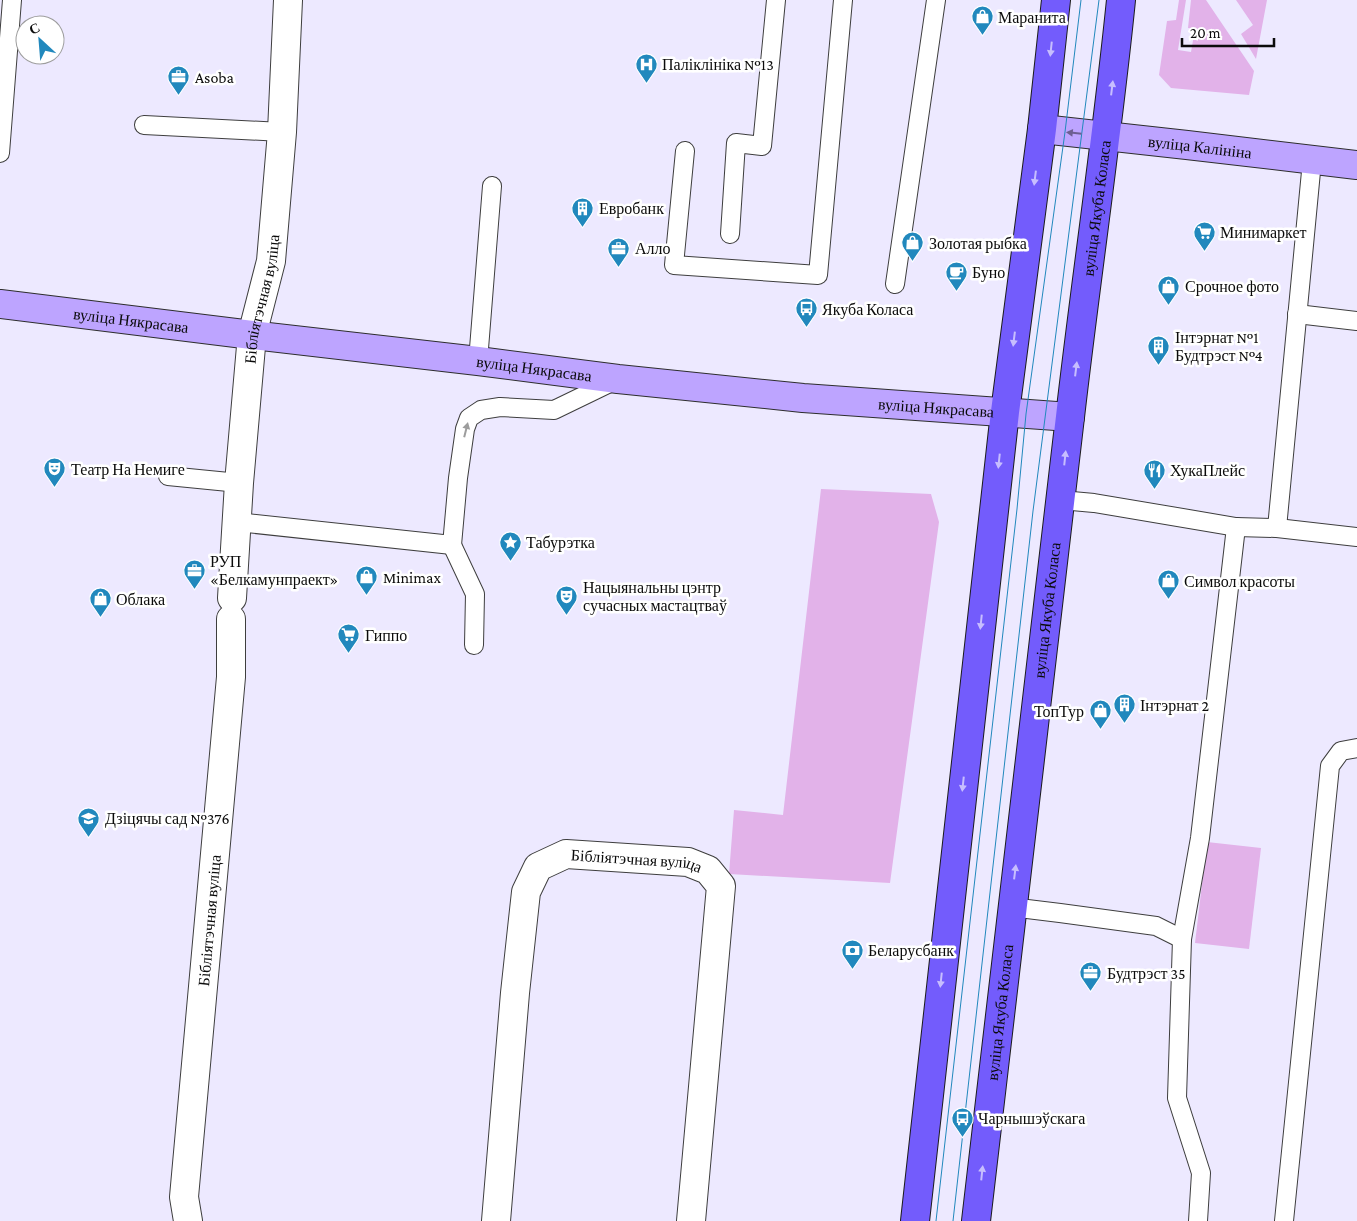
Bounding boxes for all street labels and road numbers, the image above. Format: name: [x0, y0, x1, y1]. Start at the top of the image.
street label: вуліца Калініна: [1147, 133, 1253, 162]
street label: вуліца Якуба Коласа: [1080, 139, 1114, 277]
street label: Бібліятэчная вуліца: [242, 234, 283, 364]
street label: вуліца Някрасава: [72, 305, 190, 336]
street label: вуліца Някрасава: [475, 353, 593, 385]
street label: вуліца Някрасава: [878, 395, 995, 421]
street label: вуліца Якуба Коласа: [1031, 541, 1064, 679]
street label: Бібліятэчная вуліца: [570, 846, 705, 876]
street label: Бібліятэчная вуліца: [195, 854, 224, 987]
street label: вуліца Якуба Коласа: [984, 943, 1016, 1081]

